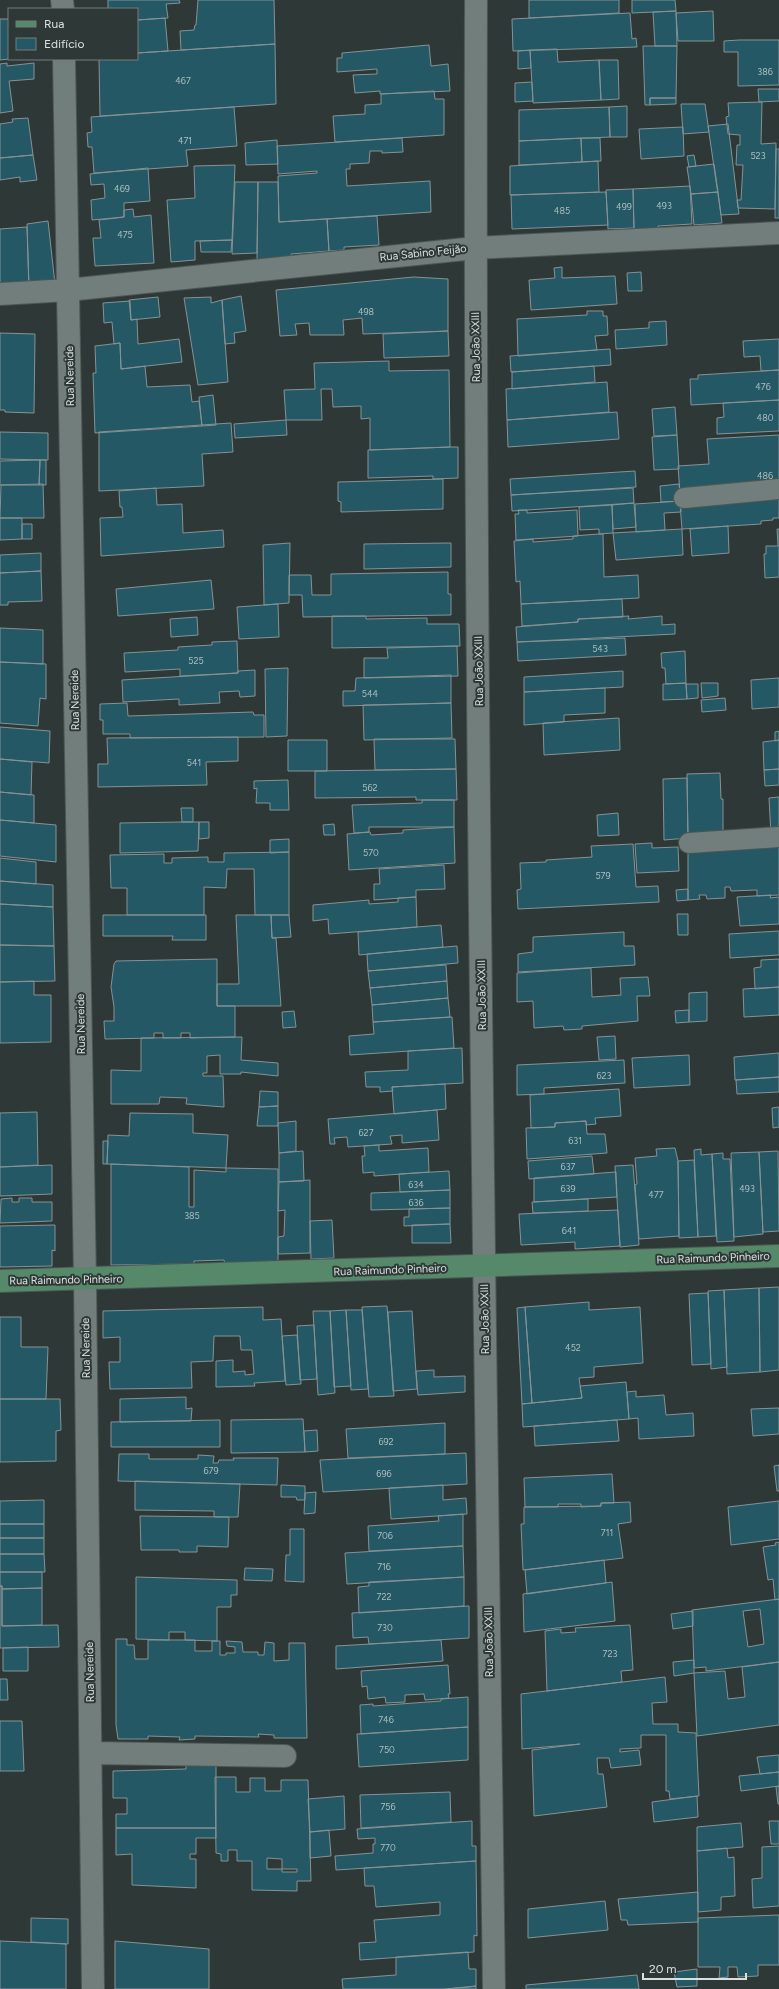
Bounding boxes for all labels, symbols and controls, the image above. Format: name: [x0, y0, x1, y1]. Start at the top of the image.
legend: [8, 8, 138, 60]
text: Rua: [44, 17, 64, 31]
text: Edifício: [44, 37, 84, 51]
house number: 386: [757, 66, 773, 77]
house number: 467: [175, 75, 191, 86]
house number: 471: [178, 135, 192, 146]
house number: 523: [750, 150, 766, 161]
house number: 469: [114, 183, 130, 194]
house number: 493: [656, 200, 672, 211]
house number: 499: [616, 201, 632, 212]
house number: 485: [554, 205, 570, 216]
house number: 475: [117, 229, 133, 240]
street label: Rua Sabino Feijão: [379, 242, 467, 264]
house number: 498: [358, 306, 375, 317]
street label: Rua João XXIII: [469, 312, 483, 382]
street label: Rua Nereide: [63, 346, 77, 406]
house number: 476: [755, 381, 771, 392]
house number: 480: [757, 412, 774, 423]
house number: 486: [757, 470, 773, 481]
street label: Rua João XXIII: [472, 636, 486, 706]
house number: 543: [592, 643, 608, 654]
house number: 525: [188, 655, 204, 666]
street label: Rua Nereide: [68, 670, 82, 730]
house number: 544: [362, 688, 379, 699]
house number: 541: [187, 757, 201, 768]
house number: 562: [362, 782, 378, 793]
house number: 570: [363, 847, 379, 858]
house number: 579: [595, 870, 611, 881]
street label: Rua João XXIII: [475, 960, 489, 1030]
street label: Rua Nereide: [74, 994, 88, 1054]
house number: 623: [596, 1070, 612, 1081]
house number: 627: [359, 1127, 374, 1138]
house number: 631: [568, 1135, 582, 1146]
house number: 637: [561, 1161, 576, 1172]
house number: 634: [408, 1179, 424, 1190]
house number: 639: [560, 1183, 576, 1194]
house number: 493: [739, 1183, 755, 1194]
house number: 477: [648, 1189, 664, 1200]
house number: 636: [408, 1197, 424, 1208]
house number: 385: [184, 1210, 200, 1221]
house number: 641: [562, 1225, 576, 1236]
street label: Rua Raimundo Pinheiro: [656, 1250, 770, 1266]
street label: Rua Raimundo Pinheiro: [333, 1262, 447, 1278]
street label: Rua Raimundo Pinheiro: [9, 1273, 123, 1287]
street label: Rua João XXIII: [478, 1284, 492, 1354]
street label: Rua Nereide: [79, 1318, 93, 1378]
house number: 452: [565, 1342, 581, 1353]
house number: 692: [378, 1436, 394, 1447]
house number: 679: [203, 1465, 219, 1476]
house number: 696: [376, 1468, 392, 1479]
house number: 711: [601, 1527, 613, 1538]
house number: 706: [377, 1530, 393, 1541]
house number: 716: [377, 1561, 391, 1572]
house number: 722: [377, 1591, 391, 1602]
street label: Rua João XXIII: [482, 1607, 496, 1677]
house number: 730: [377, 1622, 393, 1633]
street label: Rua Nereide: [83, 1642, 97, 1702]
house number: 723: [603, 1648, 617, 1659]
house number: 746: [378, 1714, 394, 1725]
house number: 750: [379, 1744, 395, 1755]
house number: 756: [380, 1801, 396, 1812]
house number: 770: [380, 1842, 396, 1853]
scale bar: [643, 1955, 746, 1981]
text: 20 m: [649, 1962, 677, 1976]

